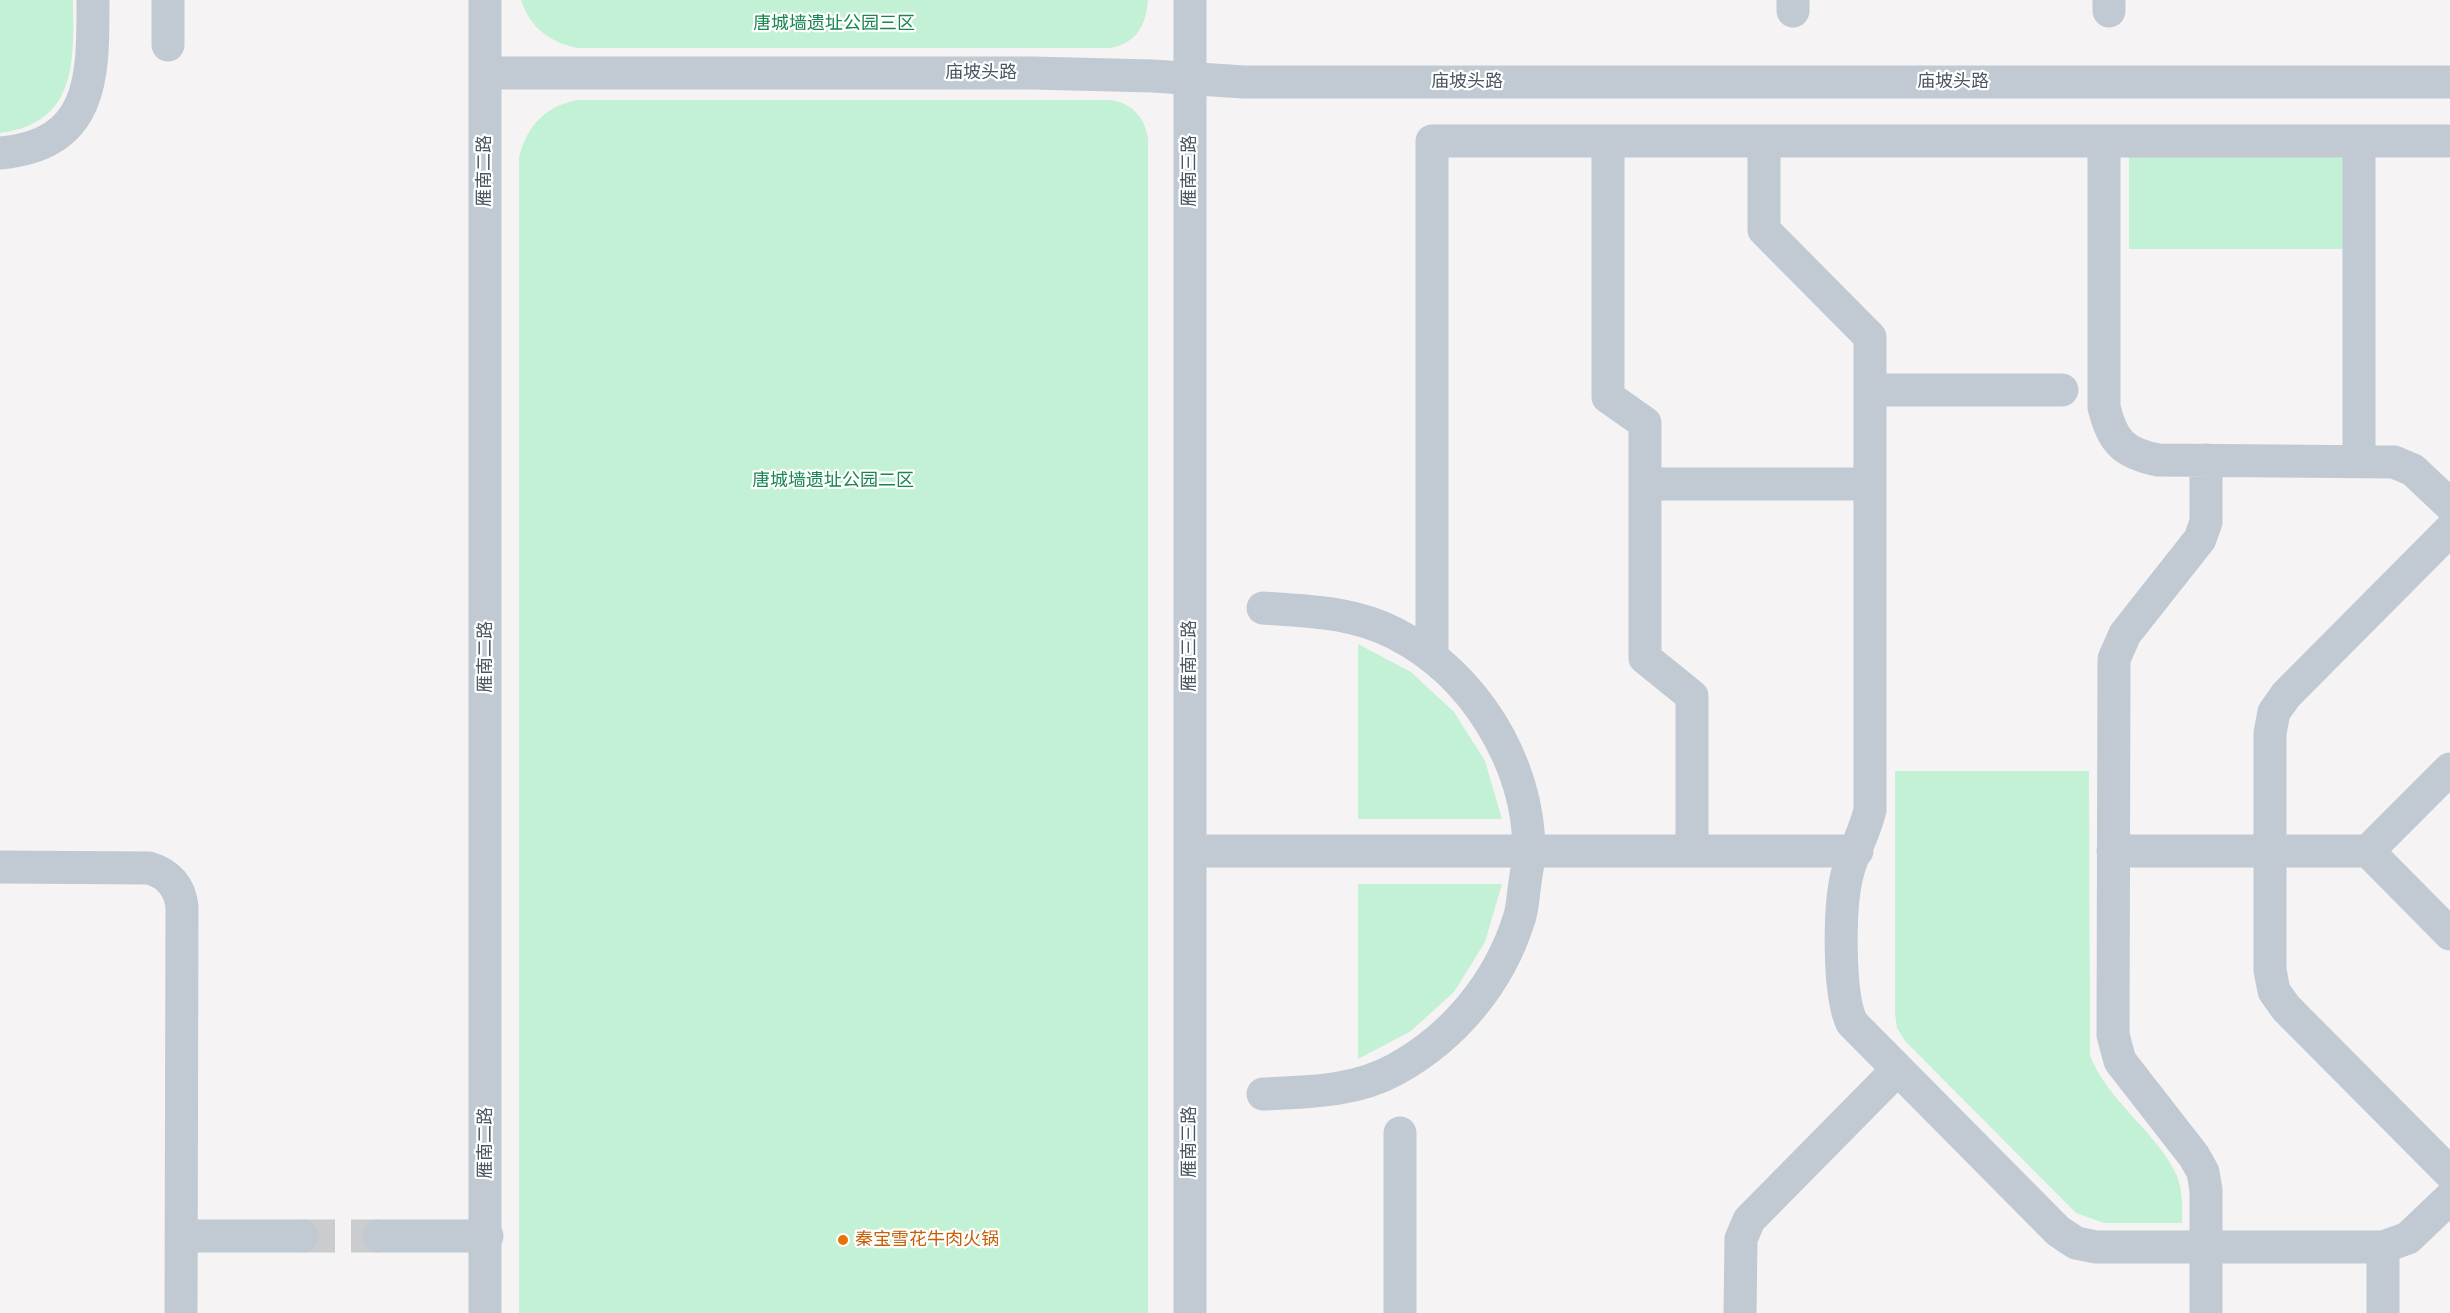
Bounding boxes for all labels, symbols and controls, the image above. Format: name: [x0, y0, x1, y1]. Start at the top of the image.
park label: 唐城墙遗址公园三区: [753, 13, 915, 35]
street label: 庙坡头路: [945, 62, 1017, 84]
street label: 庙坡头路: [1431, 71, 1503, 93]
street label: 庙坡头路: [1917, 71, 1989, 93]
street label: 雁南二路: [474, 135, 496, 207]
street label: 雁南三路: [1179, 135, 1201, 207]
park label: 唐城墙遗址公园二区: [752, 470, 914, 492]
street label: 雁南三路: [1179, 620, 1201, 692]
street label: 雁南二路: [475, 621, 497, 693]
street label: 雁南三路: [1179, 1106, 1201, 1178]
street label: 雁南二路: [475, 1107, 497, 1179]
place label: 秦宝雪花牛肉火锅: [855, 1229, 999, 1251]
marker: 秦宝雪花牛肉火锅: [836, 1233, 850, 1247]

